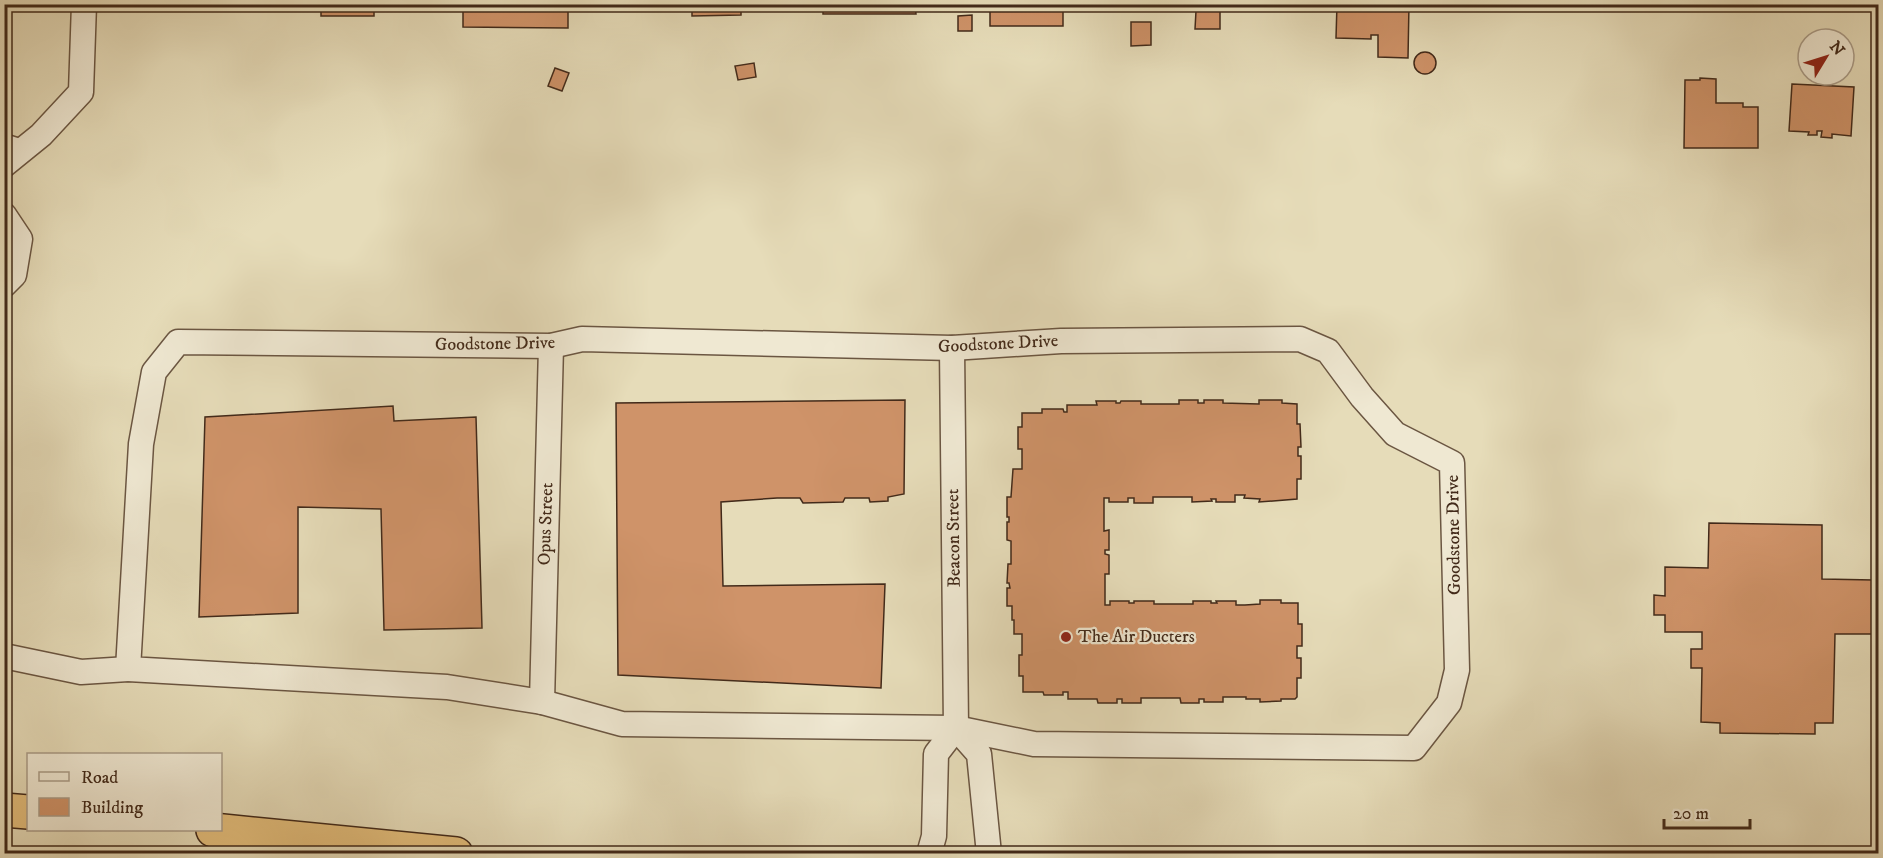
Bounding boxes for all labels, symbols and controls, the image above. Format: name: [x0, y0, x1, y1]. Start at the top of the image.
north arrow: [1796, 27, 1856, 87]
text: N: [1825, 37, 1849, 60]
street label: Goodstone Drive: [937, 330, 1059, 358]
street label: Goodstone Drive: [435, 332, 555, 356]
street label: Goodstone Drive: [1442, 475, 1466, 595]
street label: Opus Street: [534, 482, 558, 566]
street label: Beacon Street: [942, 488, 966, 588]
place label: The Air Ducters: [1078, 626, 1195, 648]
marker: The Air Ducters: [1059, 630, 1073, 644]
legend: [27, 753, 222, 831]
text: Road: [81, 767, 118, 789]
scale bar: [1664, 792, 1750, 830]
text: Building: [81, 797, 143, 819]
text: 20 m: [1673, 803, 1709, 825]

